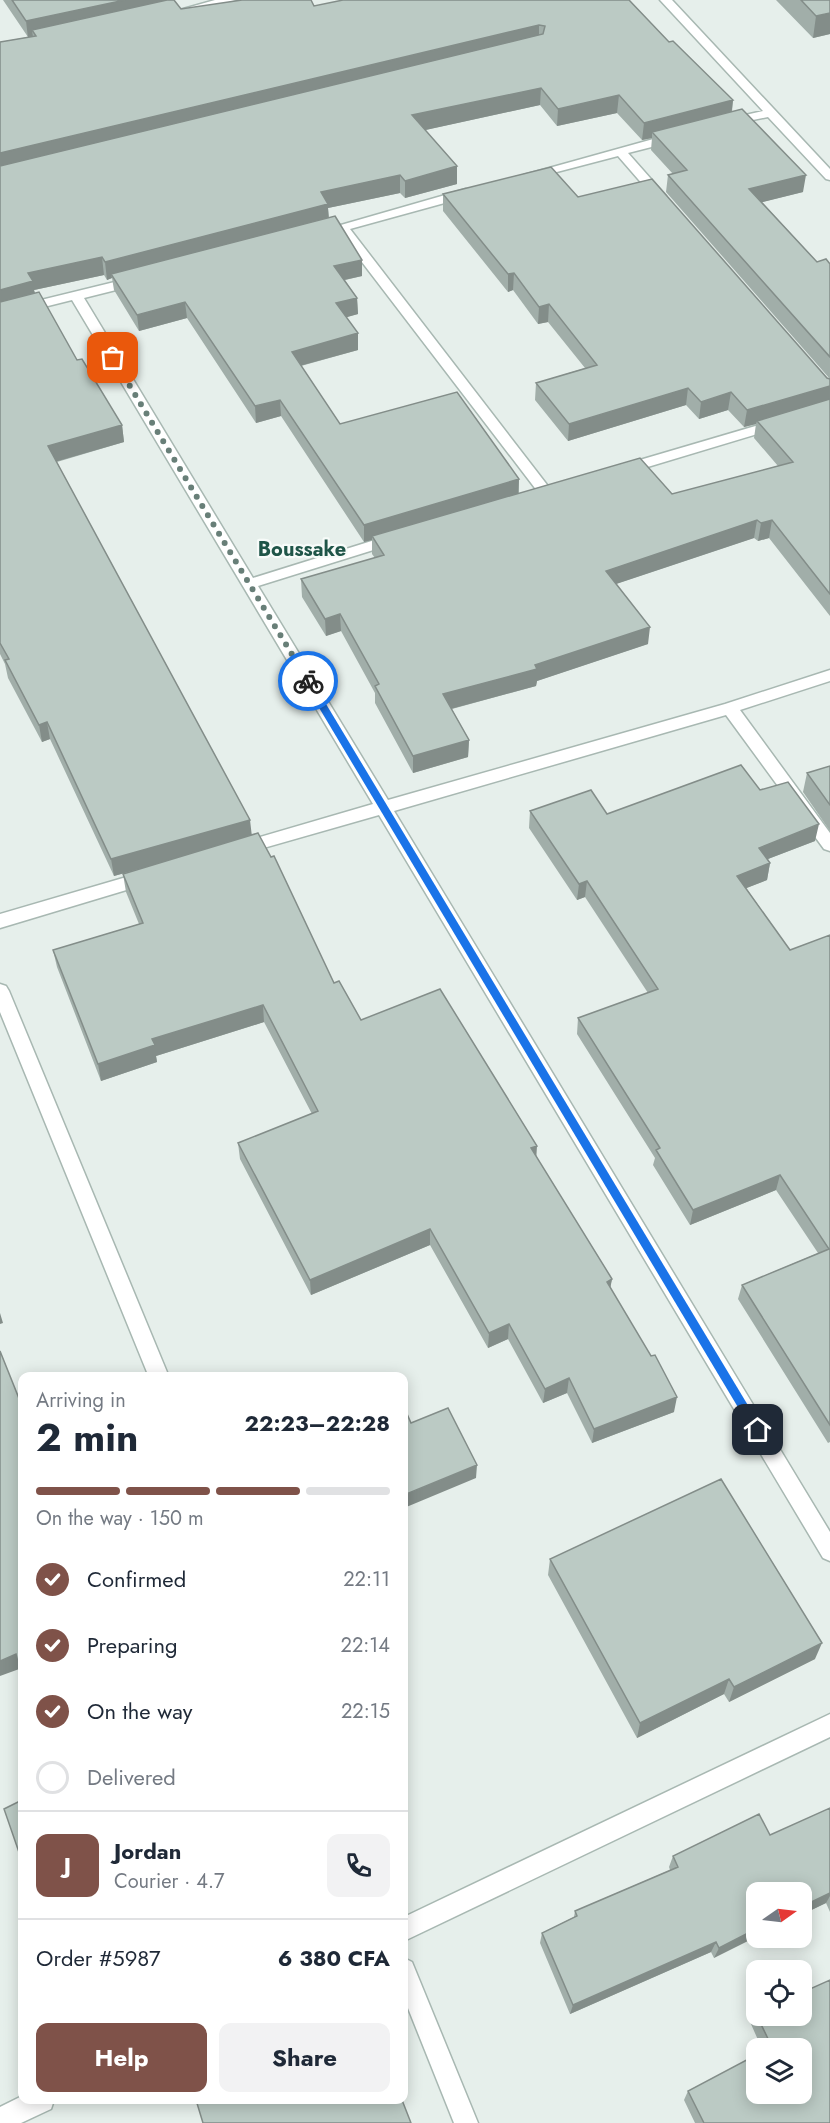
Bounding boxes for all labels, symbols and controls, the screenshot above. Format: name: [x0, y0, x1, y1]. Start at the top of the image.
pin: [87, 332, 138, 383]
icon: bag: [96, 341, 129, 374]
district label: Boussake: [258, 535, 346, 564]
courier: [278, 651, 338, 711]
icon: bike: [292, 665, 325, 698]
text: Arriving in: [36, 1386, 126, 1415]
pin: [732, 1404, 783, 1455]
text: 22:23–22:28: [245, 1407, 390, 1439]
text: 2 min: [36, 1409, 138, 1466]
icon: home: [741, 1413, 774, 1446]
text: On the way · 150 m: [36, 1504, 204, 1533]
icon: check: [36, 1563, 69, 1596]
text: Confirmed: [87, 1563, 186, 1595]
text: 22:11: [343, 1565, 390, 1594]
icon: check: [36, 1629, 69, 1662]
text: Preparing: [87, 1629, 178, 1661]
text: 22:14: [341, 1631, 390, 1660]
icon: check: [36, 1695, 69, 1728]
text: On the way: [87, 1695, 192, 1727]
text: 22:15: [341, 1697, 390, 1726]
text: Delivered: [87, 1761, 176, 1793]
button: phone: [327, 1834, 390, 1897]
text: Jordan: [114, 1835, 181, 1867]
text: J: [64, 1849, 71, 1881]
text: Courier · 4.7: [114, 1867, 225, 1896]
north arrow: [746, 1882, 812, 1948]
map controls: [746, 1882, 812, 2104]
text: Order #5987: [36, 1942, 161, 1974]
text: 6 380 CFA: [278, 1942, 390, 1974]
button: locate: [746, 1960, 812, 2026]
button: Help: [36, 2023, 207, 2092]
button: Share: [219, 2023, 390, 2092]
button: layers: [746, 2038, 812, 2104]

